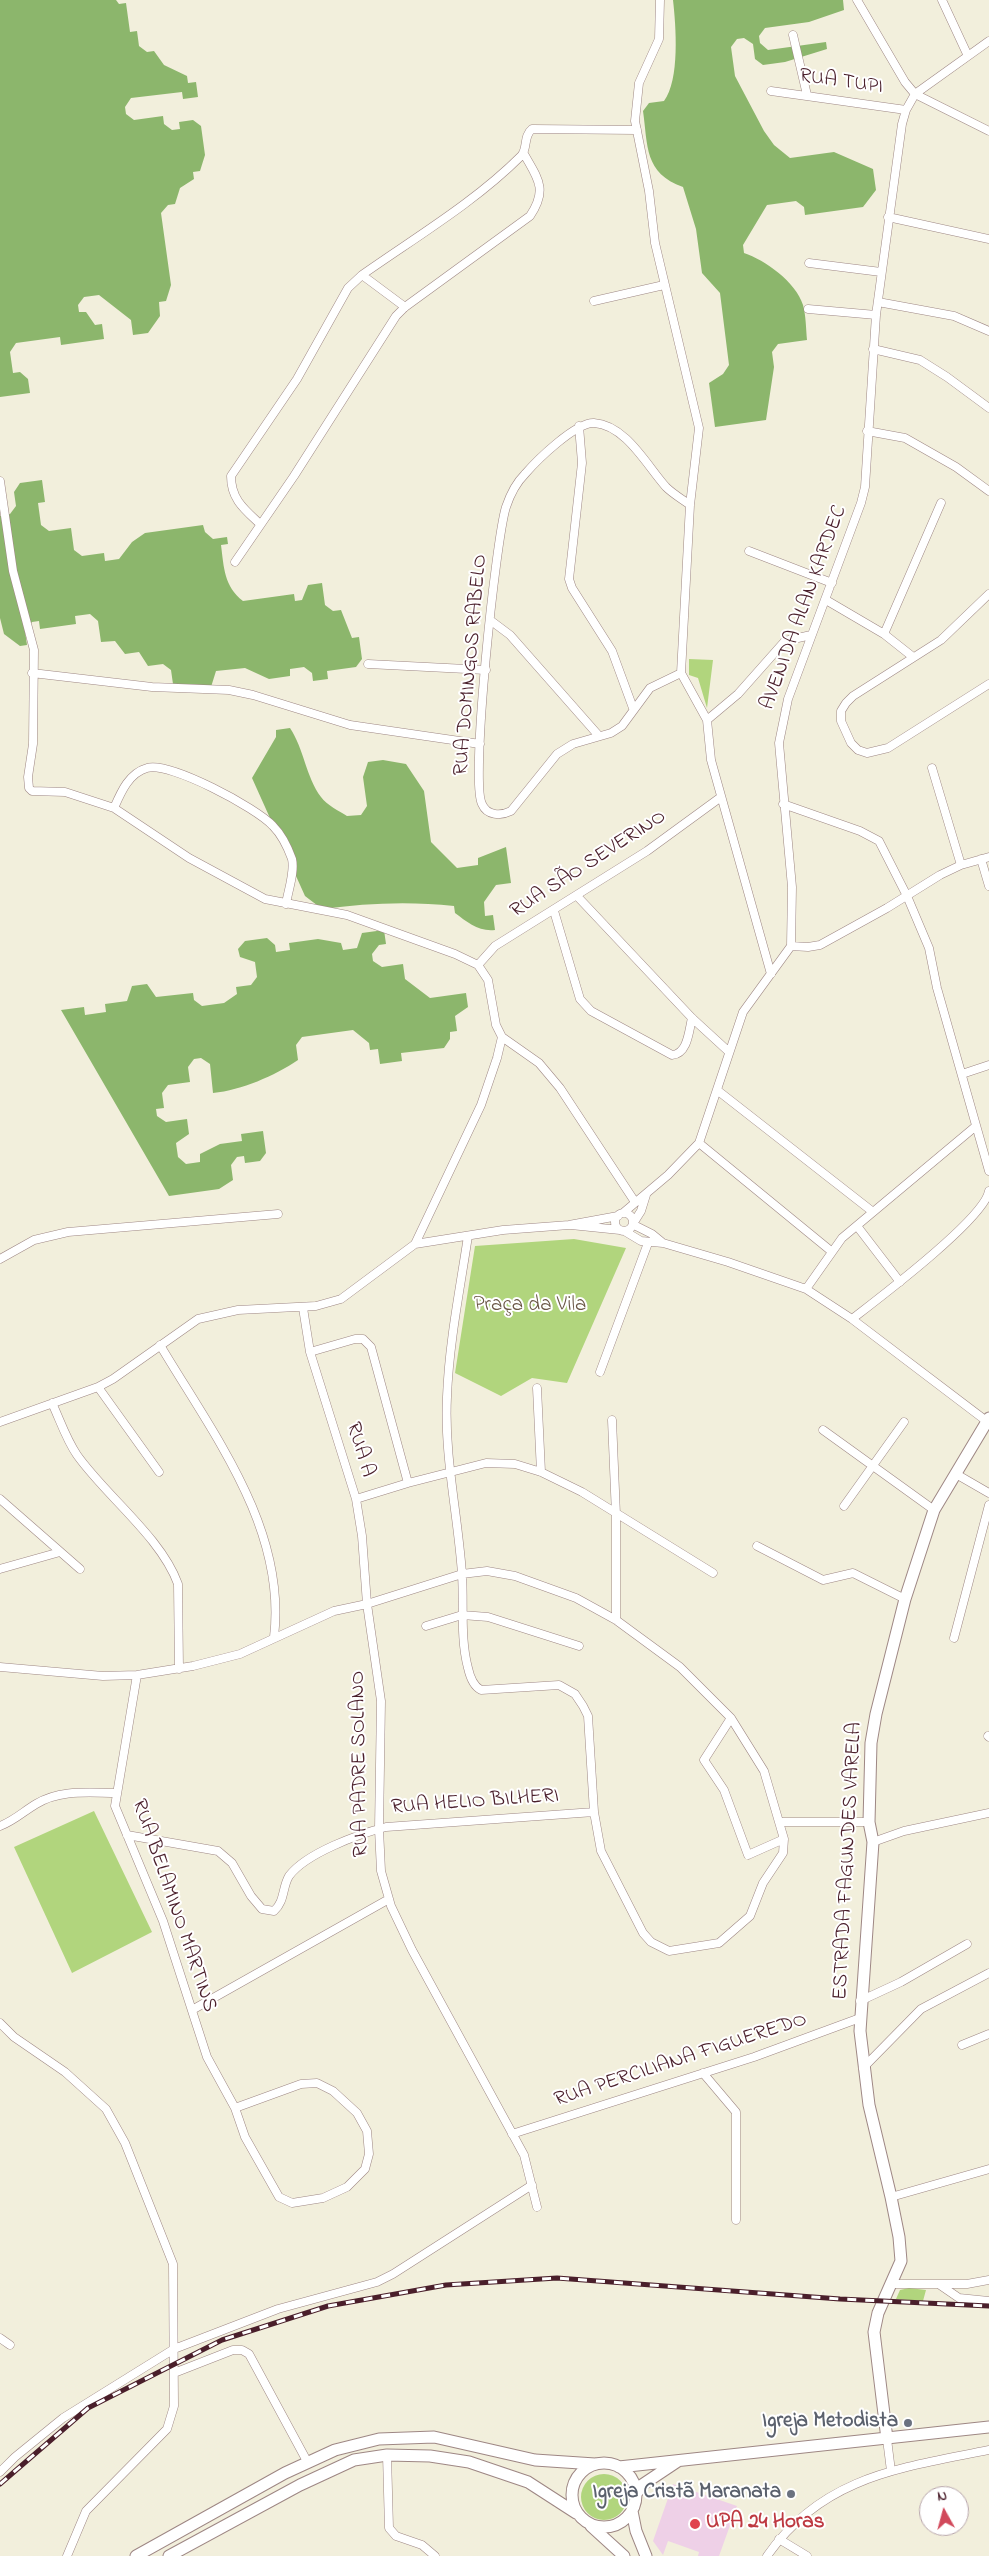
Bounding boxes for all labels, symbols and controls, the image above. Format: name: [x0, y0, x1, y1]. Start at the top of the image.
street label: RUA TUPI: [798, 65, 884, 101]
street label: AVENIDA ALAN KARDEC: [756, 502, 854, 714]
street label: RUA DOMINGOS RABELO: [450, 553, 494, 777]
street label: RUA SÃO SEVERINO: [506, 805, 672, 925]
park label: Praça da Vila: [474, 1294, 586, 1320]
street label: RUA A: [339, 1420, 379, 1480]
street label: RUA PADRE SOLANO: [347, 1670, 375, 1858]
street label: ESTRADA FAGUNDES VARELA: [829, 1721, 869, 2001]
street label: RUA HELIO BILHERI: [390, 1785, 560, 1821]
street label: RUA BELAMINO MARTINS: [125, 1796, 221, 2016]
street label: RUA PERCILIANA FIGUEREDO: [551, 2008, 811, 2114]
place label: Igreja Metodista: [762, 2410, 898, 2436]
marker: Igreja Metodista: [902, 2417, 914, 2429]
place label: Igreja Cristã Maranata: [592, 2481, 781, 2507]
north arrow: [919, 2486, 969, 2536]
text: N: [936, 2486, 948, 2508]
marker: Igreja Cristã Maranata: [785, 2488, 797, 2500]
place label: UPA 24 Horas: [706, 2511, 824, 2537]
marker: UPA 24 Horas: [688, 2517, 702, 2531]

